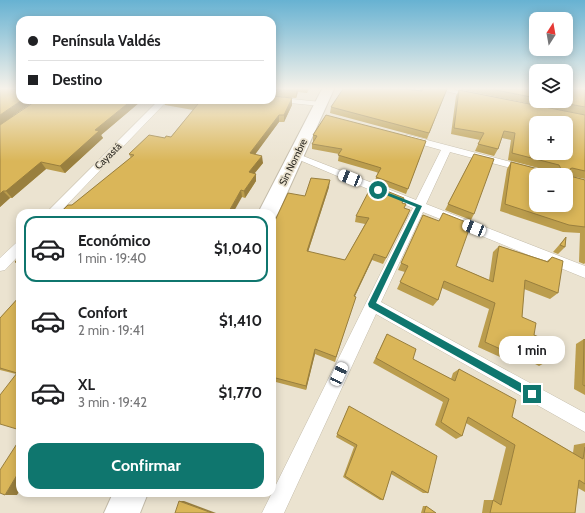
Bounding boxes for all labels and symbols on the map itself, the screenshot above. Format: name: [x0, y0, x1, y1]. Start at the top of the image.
north arrow: [529, 12, 573, 56]
street label: Sin Nombre: [276, 136, 310, 188]
street label: Cayastá: [92, 140, 124, 172]
car: [337, 168, 363, 188]
route start: [369, 181, 387, 199]
car: [461, 218, 487, 238]
callout: 1 min: [499, 336, 565, 364]
car: [328, 361, 350, 387]
route end: [523, 385, 541, 403]

